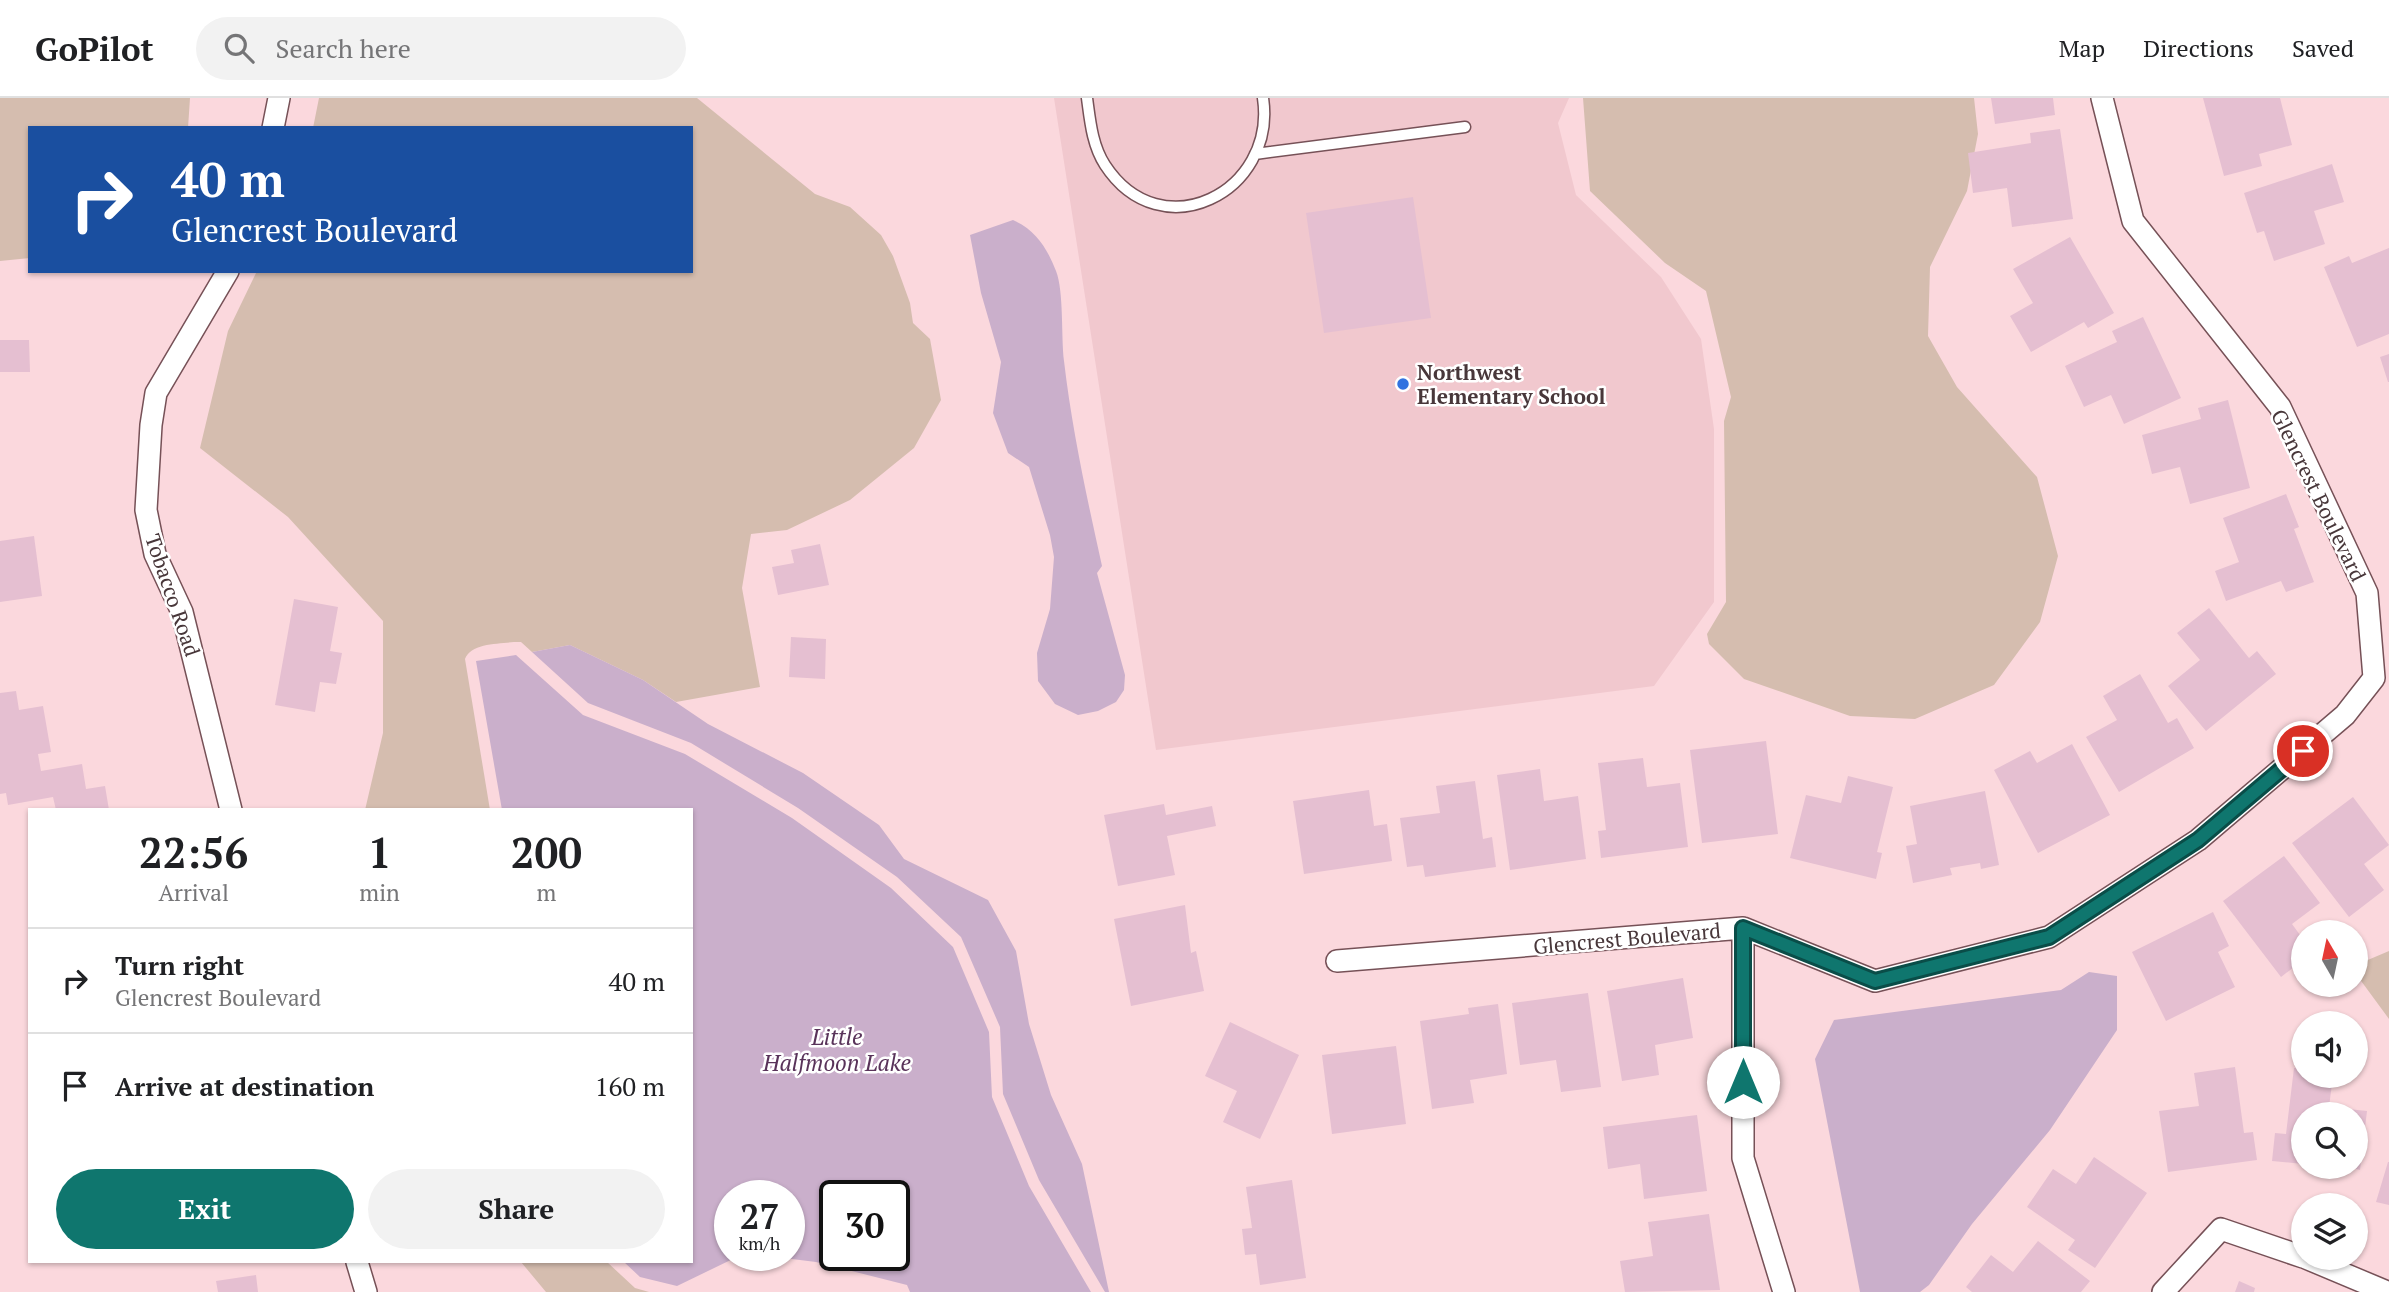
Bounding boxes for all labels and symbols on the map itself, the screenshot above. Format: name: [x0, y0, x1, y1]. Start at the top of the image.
place label: Northwest Elementary School: [1417, 358, 1605, 410]
marker: Northwest Elementary School: [1395, 376, 1411, 392]
street label: Glencrest Boulevard: [2265, 404, 2373, 586]
street label: Tobacco Road: [139, 530, 207, 660]
pin: [2273, 721, 2333, 781]
street label: Glencrest Boulevard: [1532, 916, 1722, 960]
north arrow: [2291, 920, 2368, 998]
water label: Little Halfmoon Lake: [762, 1021, 911, 1078]
position arrow: [1706, 1045, 1780, 1119]
speed limit sign: 30: [819, 1180, 910, 1271]

